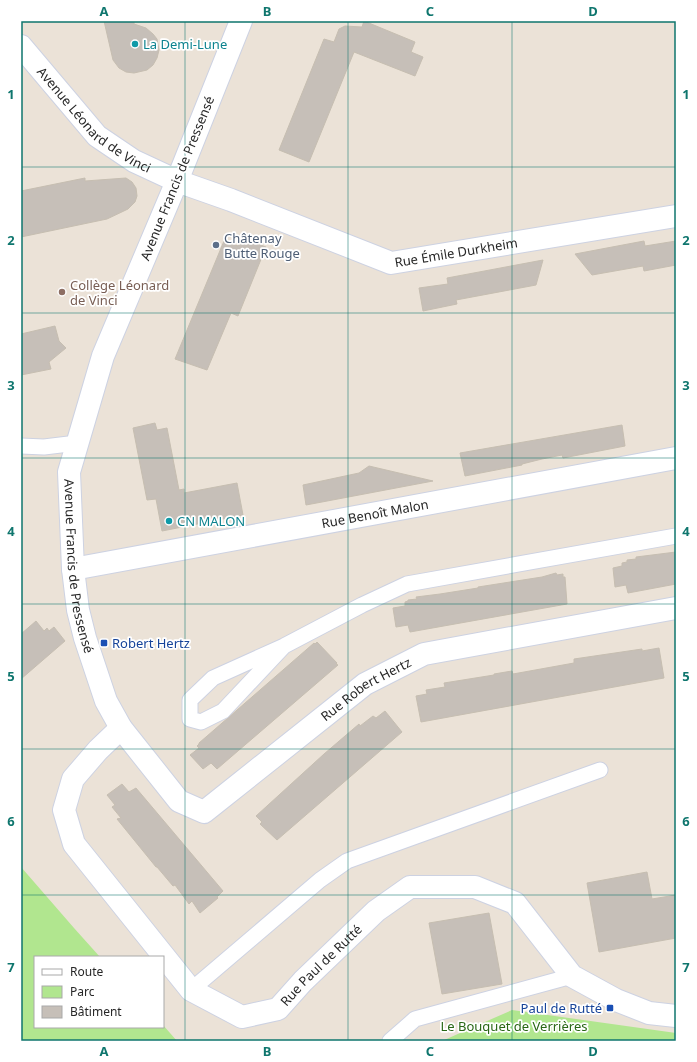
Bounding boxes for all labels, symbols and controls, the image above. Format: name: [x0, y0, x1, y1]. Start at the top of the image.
text: A: [100, 2, 109, 20]
text: B: [263, 2, 271, 20]
text: C: [426, 2, 434, 20]
text: D: [588, 2, 598, 20]
place label: La Demi-Lune: [143, 35, 227, 53]
marker: La Demi-Lune: [130, 39, 140, 49]
street label: Avenue Léonard de Vinci: [33, 63, 154, 177]
text: 1: [7, 85, 15, 103]
text: 1: [682, 85, 690, 103]
street label: Avenue Francis de Pressensé: [136, 93, 218, 263]
place label: Châtenay Butte Rouge: [224, 229, 300, 262]
text: 2: [7, 231, 15, 249]
text: 2: [682, 231, 690, 249]
street label: Rue Émile Durkheim: [393, 233, 519, 271]
marker: Châtenay Butte Rouge: [211, 240, 221, 250]
place label: Collège Léonard de Vinci: [70, 276, 169, 309]
marker: Collège Léonard de Vinci: [57, 287, 67, 297]
text: 3: [7, 376, 15, 394]
text: 3: [682, 376, 690, 394]
street label: Avenue Francis de Pressensé: [60, 478, 98, 656]
street label: Rue Benoît Malon: [320, 495, 430, 532]
place label: CN MALON: [177, 512, 245, 530]
marker: CN MALON: [164, 516, 174, 526]
text: 4: [7, 522, 15, 540]
text: 4: [682, 522, 690, 540]
place label: Robert Hertz: [112, 634, 190, 652]
marker: Robert Hertz: [99, 638, 109, 648]
street label: Rue Robert Hertz: [317, 653, 414, 725]
text: 5: [7, 667, 15, 685]
text: 5: [682, 667, 690, 685]
text: 6: [7, 812, 15, 830]
text: 6: [682, 812, 690, 830]
street label: Rue Paul de Rutté: [276, 920, 366, 1010]
legend: [34, 956, 164, 1028]
text: 7: [7, 958, 15, 976]
text: 7: [682, 958, 690, 976]
text: Route: [70, 963, 103, 980]
text: Parc: [70, 983, 95, 1000]
place label: Paul de Rutté: [521, 999, 602, 1017]
text: Bâtiment: [70, 1003, 122, 1020]
marker: Paul de Rutté: [605, 1003, 615, 1013]
park label: Le Bouquet de Verrières: [441, 1017, 587, 1035]
text: A: [100, 1042, 109, 1060]
text: B: [263, 1042, 271, 1060]
text: C: [426, 1042, 434, 1060]
text: D: [588, 1042, 598, 1060]

